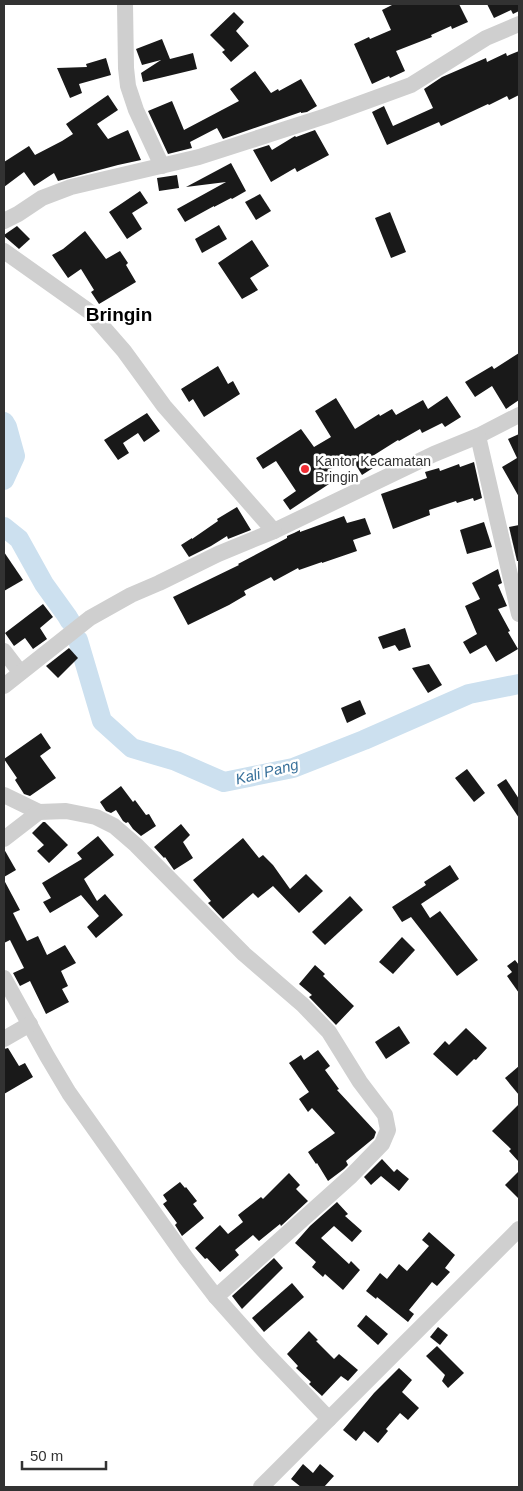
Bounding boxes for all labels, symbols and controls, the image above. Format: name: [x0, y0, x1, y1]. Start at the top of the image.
district label: Bringin: [86, 304, 152, 325]
place label: Kantor Kecamatan Bringin: [315, 453, 431, 485]
marker: Kantor Kecamatan Bringin: [299, 463, 311, 475]
water label: Kali Pang: [234, 755, 301, 788]
scale bar: [22, 1438, 106, 1470]
text: 50 m: [30, 1447, 63, 1464]

